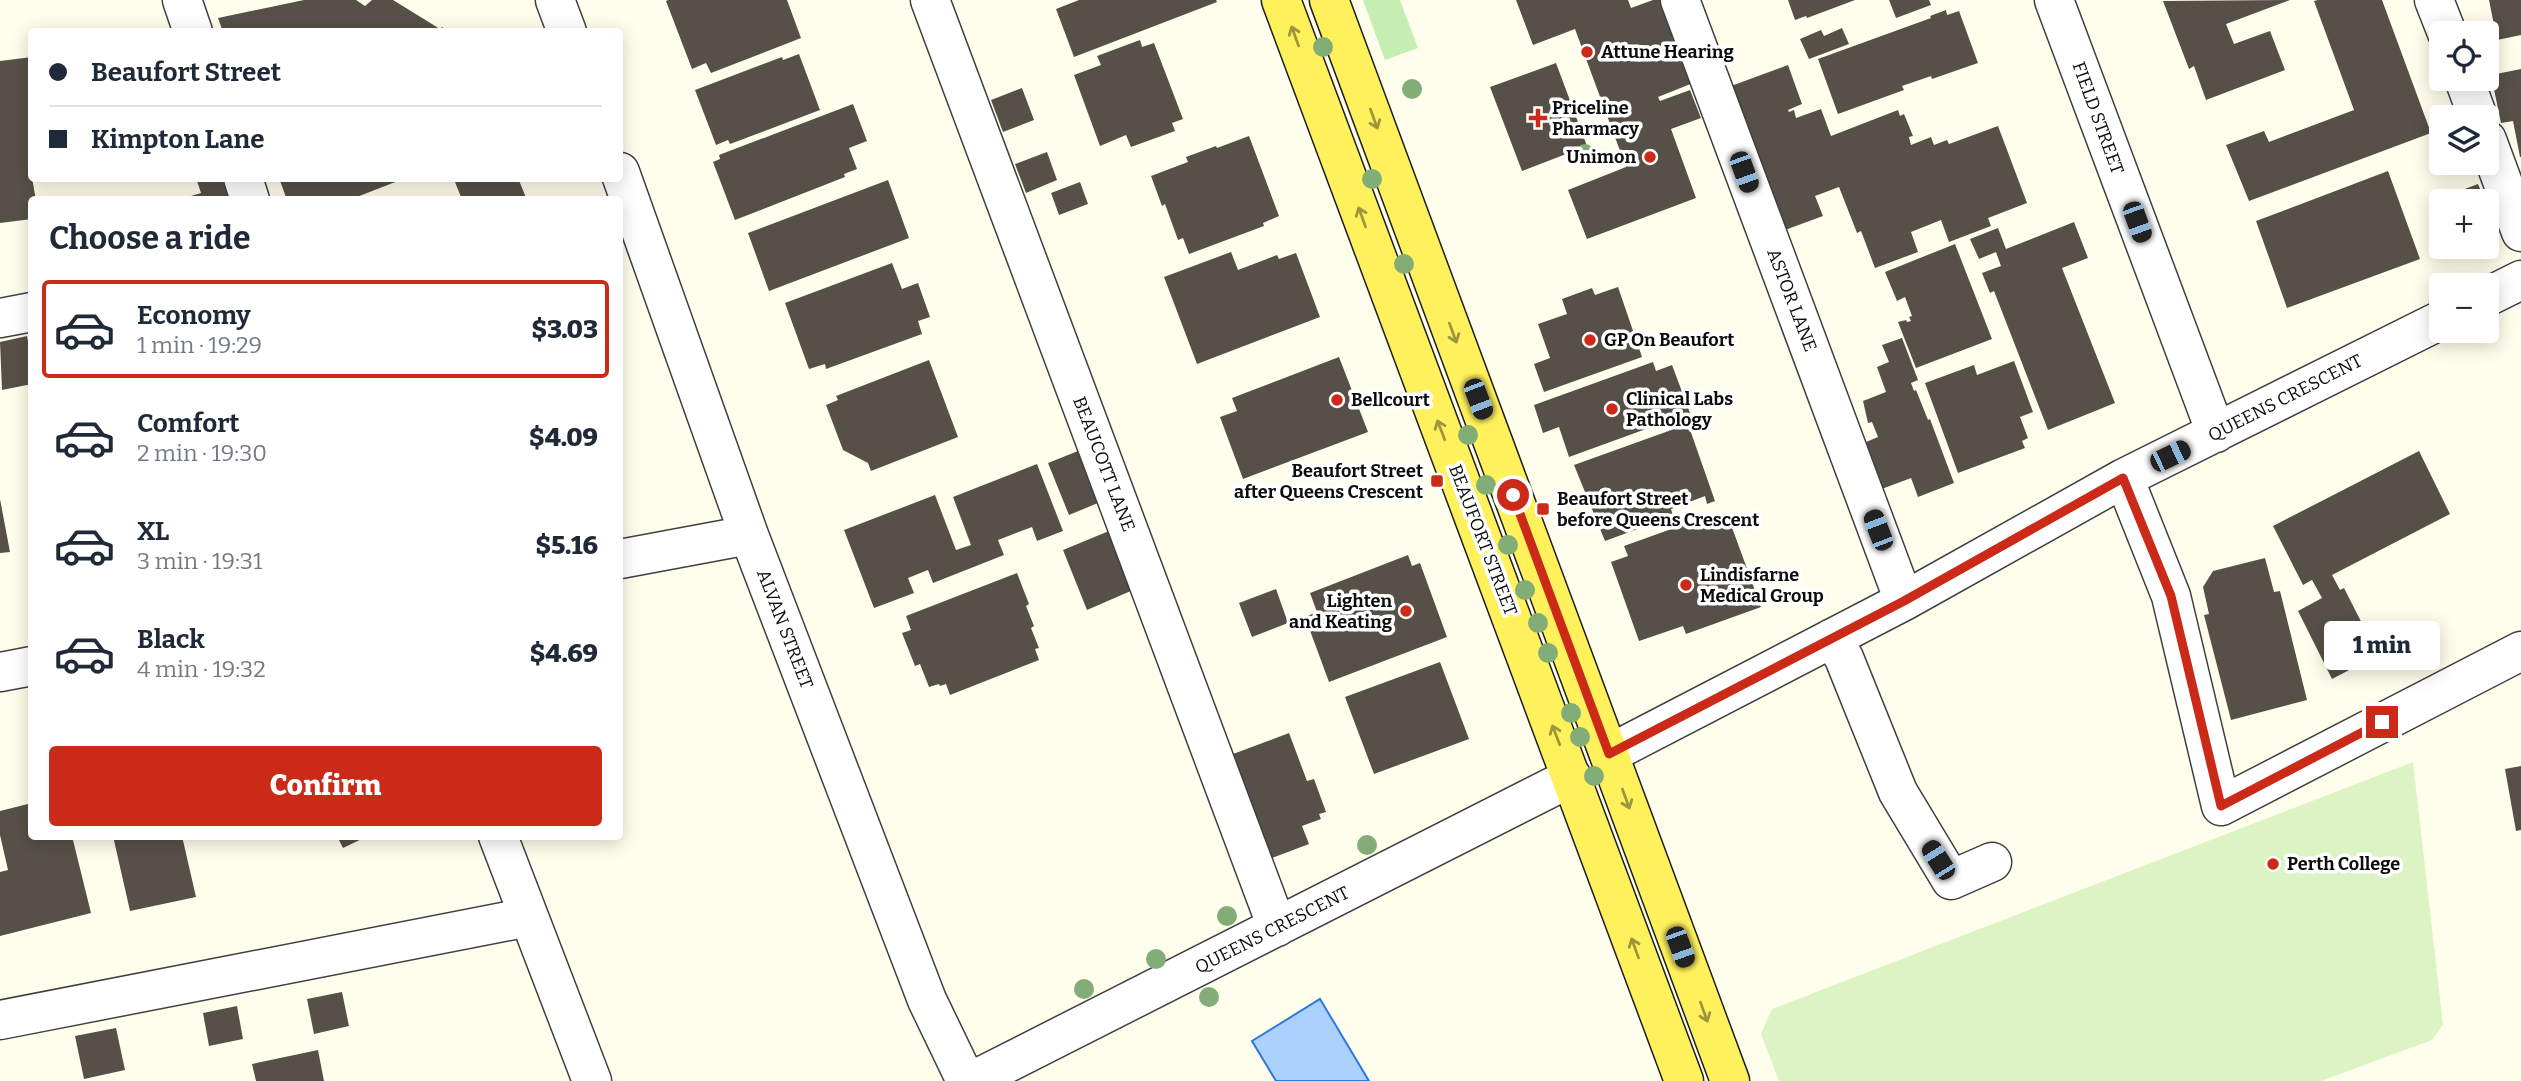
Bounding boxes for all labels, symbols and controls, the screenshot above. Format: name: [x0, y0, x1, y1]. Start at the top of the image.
map controls: [2429, 21, 2499, 343]
button: locate: [2429, 21, 2499, 91]
one-way arrow: [1287, 25, 1300, 47]
place label: Attune Hearing: [1601, 41, 1734, 63]
marker: Attune Hearing: [1579, 44, 1595, 60]
text: Beaufort Street: [91, 57, 281, 88]
street label: FIELD STREET: [2067, 59, 2129, 178]
place label: Priceline Pharmacy: [1552, 97, 1640, 140]
button: layers: [2429, 105, 2499, 175]
one-way arrow: [1369, 108, 1381, 130]
marker: Priceline Pharmacy: [1530, 110, 1546, 126]
text: Kimpton Lane: [91, 124, 265, 155]
place label: Unimon: [1566, 146, 1636, 168]
marker: Unimon: [1642, 149, 1658, 165]
car: [1727, 149, 1762, 195]
button: +: [2429, 189, 2499, 259]
car: [2120, 199, 2155, 245]
one-way arrow: [1354, 206, 1367, 228]
text: Choose a ride: [49, 219, 250, 257]
street label: ASTOR LANE: [1762, 245, 1822, 355]
button: −: [2429, 273, 2499, 343]
icon: car: [53, 298, 116, 361]
text: Economy: [137, 300, 251, 331]
text: $3.03: [531, 314, 598, 345]
one-way arrow: [1447, 321, 1460, 343]
place label: GP On Beaufort: [1604, 329, 1734, 351]
text: 1 min · 19:29: [137, 331, 262, 359]
marker: GP On Beaufort: [1582, 332, 1598, 348]
street label: QUEENS CRESCENT: [2204, 349, 2366, 446]
car: [1461, 376, 1496, 422]
place label: Clinical Labs Pathology: [1626, 388, 1733, 431]
place label: Bellcourt: [1351, 389, 1430, 411]
marker: Bellcourt: [1329, 392, 1345, 408]
street label: BEAUCOTT LANE: [1068, 393, 1140, 535]
marker: Clinical Labs Pathology: [1604, 401, 1620, 417]
icon: car: [53, 406, 116, 469]
text: Comfort: [137, 408, 240, 439]
one-way arrow: [1434, 420, 1447, 441]
text: $4.09: [529, 422, 598, 453]
car: [2147, 437, 2194, 475]
text: 2 min · 19:30: [137, 439, 267, 467]
place label: Beaufort Street after Queens Crescent: [1234, 460, 1423, 503]
street label: BEAUFORT STREET: [1444, 461, 1522, 619]
marker: Beaufort Street after Queens Crescent: [1429, 473, 1445, 489]
route start: [1497, 479, 1529, 511]
place label: Beaufort Street before Queens Crescent: [1557, 488, 1759, 531]
marker: Beaufort Street before Queens Crescent: [1535, 501, 1551, 517]
car: [1861, 507, 1896, 553]
icon: car: [53, 514, 116, 577]
text: XL: [137, 516, 169, 547]
text: $5.16: [535, 530, 598, 561]
text: 3 min · 19:31: [137, 547, 262, 575]
place label: Lindisfarne Medical Group: [1700, 564, 1824, 607]
street label: ALVAN STREET: [752, 566, 818, 692]
marker: Lindisfarne Medical Group: [1678, 577, 1694, 593]
place label: Lighten and Keating: [1289, 590, 1393, 633]
marker: Lighten and Keating: [1398, 603, 1414, 619]
callout: 1 min: [2324, 620, 2440, 670]
icon: car: [53, 622, 116, 685]
text: Black: [137, 624, 205, 655]
text: 1 min: [2353, 631, 2411, 659]
text: $4.69: [530, 638, 598, 669]
text: 4 min · 19:32: [137, 655, 266, 683]
route end: [2366, 706, 2398, 738]
one-way arrow: [1548, 724, 1561, 746]
button: Confirm: [49, 746, 602, 826]
one-way arrow: [1620, 787, 1633, 809]
car: [1918, 837, 1959, 883]
place label: Perth College: [2287, 853, 2400, 875]
marker: Perth College: [2265, 856, 2281, 872]
street label: QUEENS CRESCENT: [1191, 881, 1353, 978]
car: [1663, 924, 1698, 970]
one-way arrow: [1628, 938, 1640, 960]
one-way arrow: [1699, 1001, 1712, 1023]

